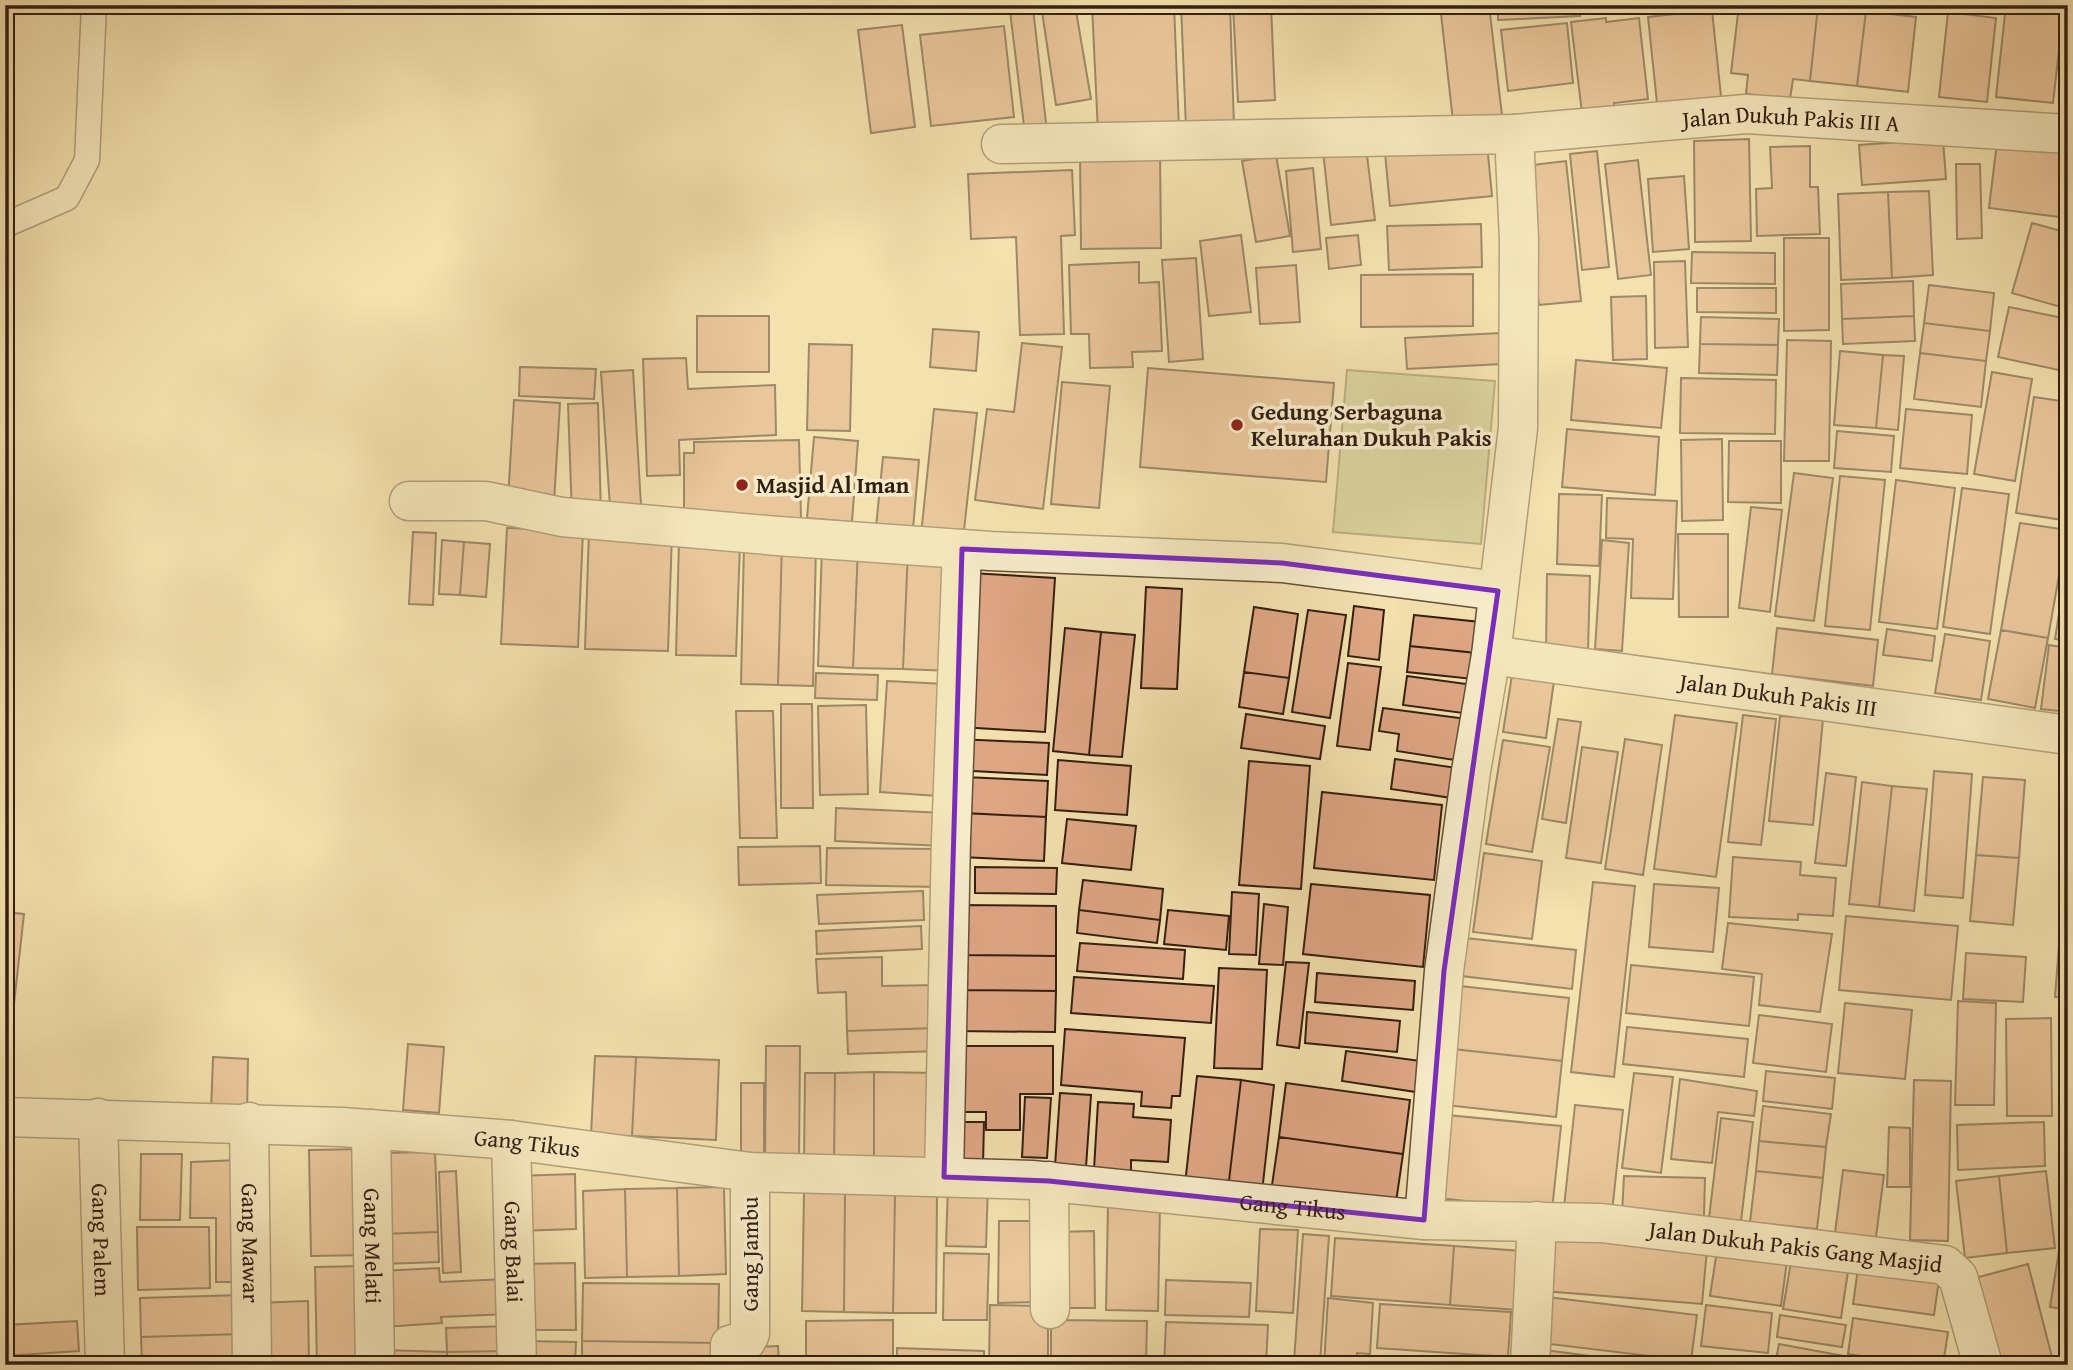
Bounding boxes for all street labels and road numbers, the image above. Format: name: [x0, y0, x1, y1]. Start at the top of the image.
street label: Jalan Dukuh Pakis III A: [1678, 97, 1901, 140]
street label: Jalan Dukuh Pakis III: [1675, 664, 1879, 724]
street label: Gang Tikus: [473, 1120, 582, 1165]
street label: Gang Palem: [84, 1183, 120, 1297]
street label: Gang Mawar: [234, 1183, 268, 1304]
street label: Gang Tikus: [1238, 1184, 1347, 1228]
street label: Gang Melati: [356, 1188, 391, 1304]
street label: Gang Jambu: [733, 1196, 766, 1312]
street label: Gang Balai: [497, 1201, 532, 1303]
street label: Jalan Dukuh Pakis Gang Masjid: [1644, 1212, 1945, 1281]

